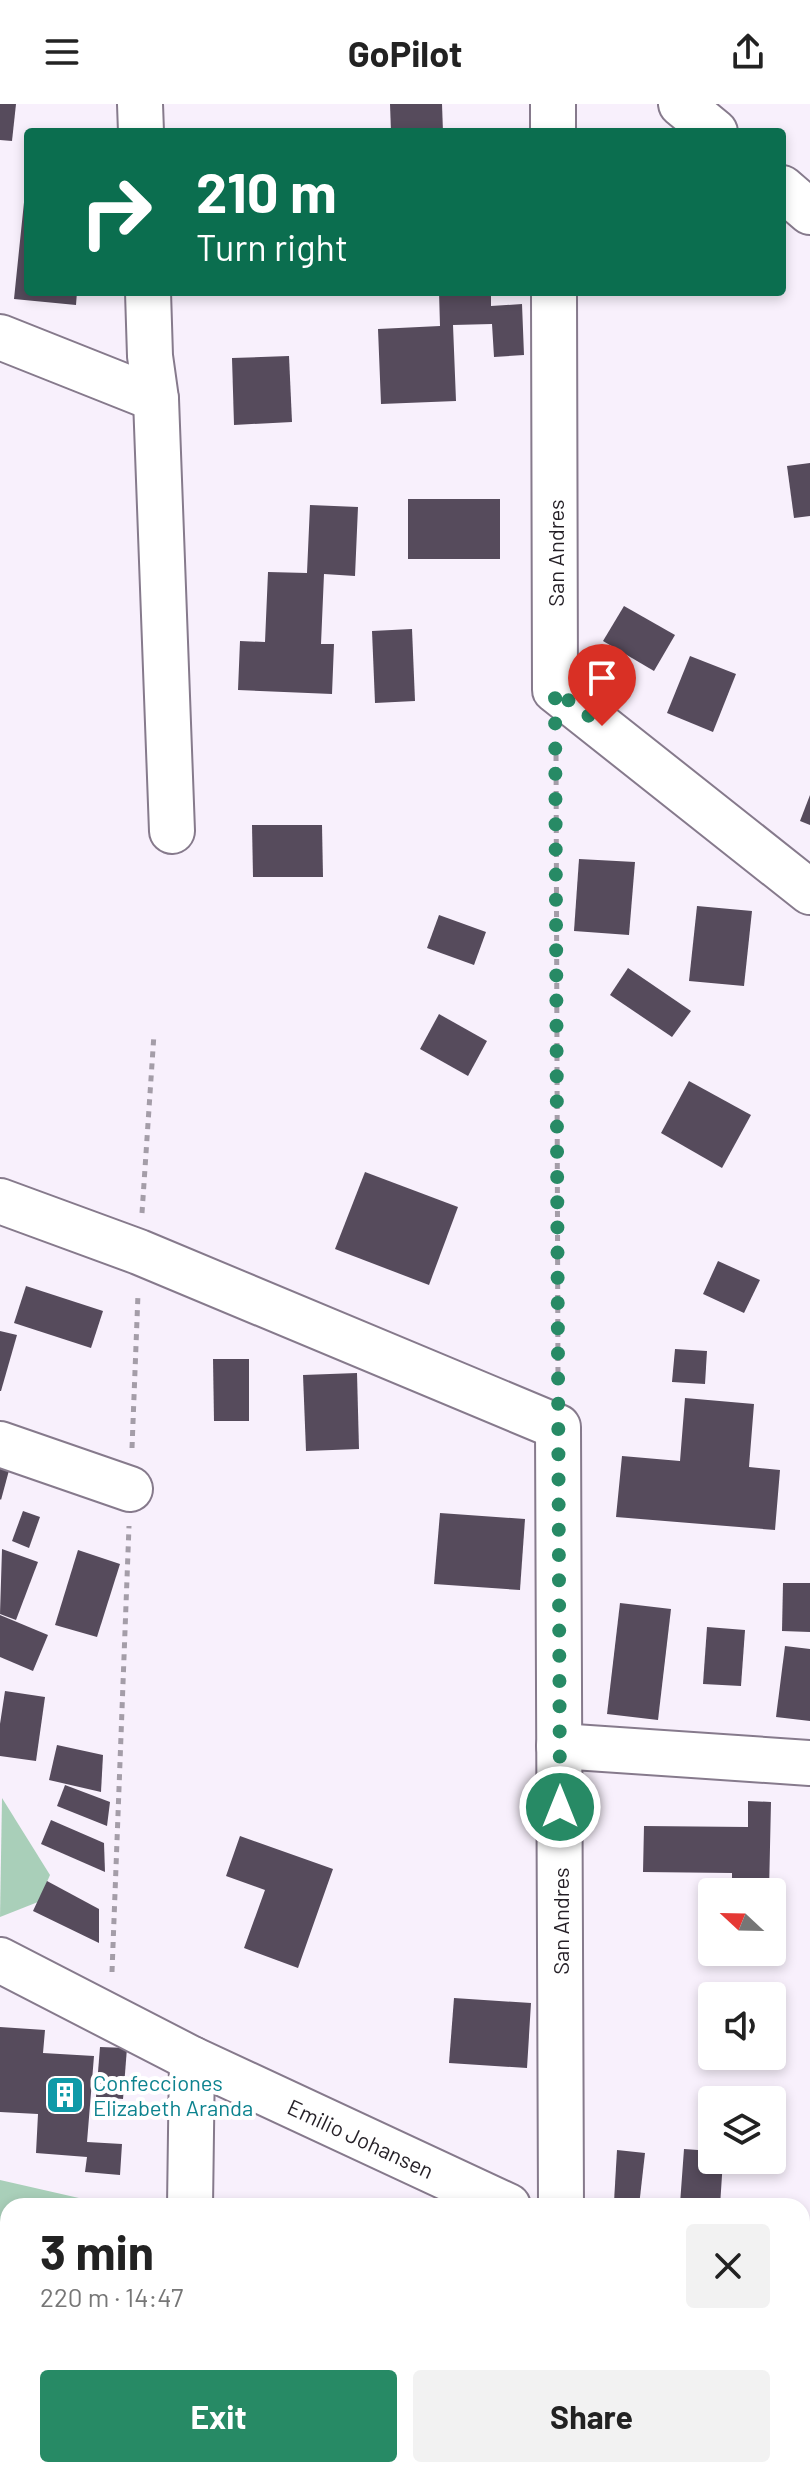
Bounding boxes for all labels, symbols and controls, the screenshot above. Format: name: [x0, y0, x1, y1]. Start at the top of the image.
icon: menu: [40, 30, 84, 74]
icon: share: [726, 30, 770, 74]
text: GoPilot: [348, 31, 462, 74]
text: 210 m: [196, 157, 337, 224]
icon: right: [64, 160, 168, 264]
text: Turn right: [196, 225, 348, 268]
street label: San Andres: [542, 499, 568, 607]
pin: [568, 644, 636, 726]
icon: arrive: [580, 656, 624, 700]
position arrow: [518, 1765, 602, 1849]
street label: San Andres: [547, 1867, 573, 1975]
north arrow: [698, 1878, 786, 1966]
map controls: [698, 1878, 786, 2174]
button: sound: [698, 1982, 786, 2070]
place label: Confecciones Elizabeth Aranda: [93, 2069, 253, 2120]
building icon: Confecciones Elizabeth Aranda: [44, 2074, 86, 2116]
button: layers: [698, 2086, 786, 2174]
street label: Emilio Johansen: [284, 2093, 438, 2183]
text: 3 min: [40, 2222, 154, 2280]
button: close: [686, 2224, 770, 2308]
text: 220 m · 14:47: [40, 2281, 183, 2312]
button: Exit: [40, 2370, 397, 2462]
button: Share: [413, 2370, 770, 2462]

